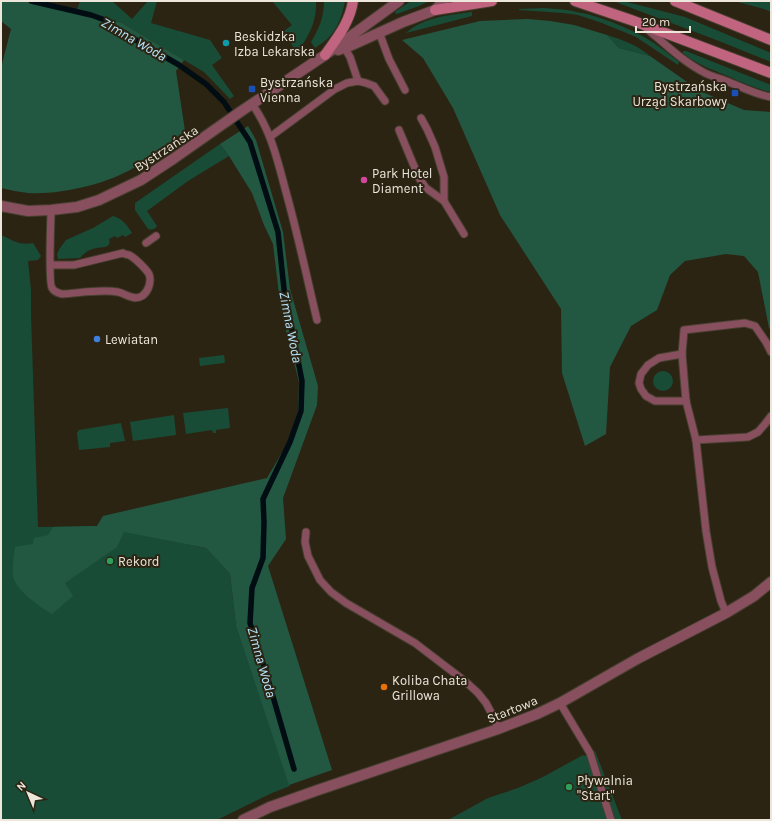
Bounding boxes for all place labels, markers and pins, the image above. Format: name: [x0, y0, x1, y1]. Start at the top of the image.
place label: Beskidzka Izba Lekarska: [234, 29, 315, 59]
marker: Beskidzka Izba Lekarska: [221, 38, 231, 48]
place label: Bystrzańska Vienna: [260, 75, 333, 105]
place label: Bystrzańska Urząd Skarbowy: [632, 79, 727, 109]
marker: Bystrzańska Vienna: [247, 84, 257, 94]
marker: Bystrzańska Urząd Skarbowy: [730, 88, 740, 98]
place label: Park Hotel Diament: [372, 166, 432, 196]
marker: Park Hotel Diament: [359, 175, 369, 185]
place label: Lewiatan: [105, 332, 158, 347]
marker: Lewiatan: [92, 334, 102, 344]
place label: Rekord: [118, 554, 159, 569]
marker: Rekord: [105, 556, 115, 566]
place label: Koliba Chata Grillowa: [392, 673, 467, 703]
marker: Koliba Chata Grillowa: [379, 682, 389, 692]
place label: Pływalnia "Start": [577, 773, 633, 803]
marker: Pływalnia "Start": [564, 782, 574, 792]

